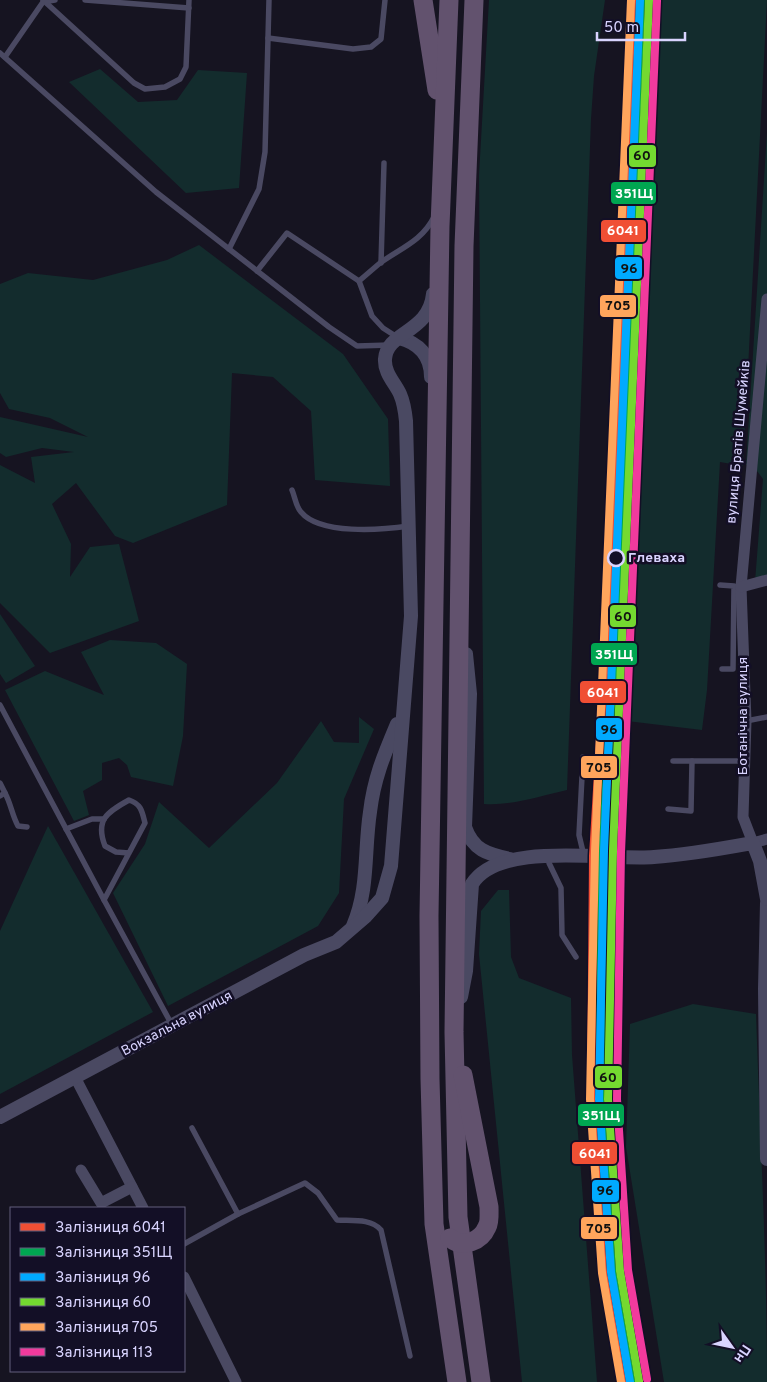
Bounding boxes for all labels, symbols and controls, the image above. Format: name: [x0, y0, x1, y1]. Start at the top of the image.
scale bar: [597, 10, 684, 42]
text: 50 m: [604, 19, 639, 38]
line badge: 60: [628, 144, 657, 168]
text: 60: [633, 148, 651, 165]
line badge: 351Щ: [610, 181, 657, 205]
text: 351Щ: [615, 186, 653, 203]
line badge: 6041: [600, 219, 647, 243]
text: 6041: [607, 223, 639, 240]
line badge: 96: [614, 256, 643, 280]
text: 96: [620, 261, 638, 278]
line badge: 705: [599, 294, 637, 318]
text: 705: [605, 298, 631, 315]
street label: вулиця Братів Шумейків: [723, 360, 755, 524]
marker: Глеваха: [607, 549, 625, 567]
place label: Глеваха: [628, 550, 685, 567]
line badge: 60: [609, 604, 637, 628]
text: 60: [614, 609, 632, 626]
line badge: 351Щ: [590, 642, 638, 666]
text: 351Щ: [595, 647, 633, 664]
street label: Ботанічна вулиця: [735, 657, 752, 775]
line badge: 6041: [579, 680, 627, 704]
text: 6041: [587, 685, 619, 702]
line badge: 96: [595, 717, 623, 741]
text: 96: [600, 722, 618, 739]
line badge: 705: [580, 755, 618, 779]
text: 705: [586, 760, 612, 777]
street label: Вокзальна вулиця: [119, 988, 235, 1060]
line badge: 60: [594, 1065, 623, 1089]
text: 60: [599, 1070, 617, 1087]
line badge: 351Щ: [577, 1103, 625, 1127]
text: 351Щ: [582, 1108, 620, 1125]
line badge: 6041: [571, 1141, 618, 1165]
text: 6041: [579, 1146, 611, 1163]
line badge: 96: [591, 1179, 620, 1203]
text: 96: [596, 1183, 614, 1200]
legend: [10, 1207, 185, 1372]
line badge: 705: [580, 1216, 618, 1240]
text: Залізниця 6041: [55, 1219, 166, 1238]
text: 705: [586, 1221, 612, 1238]
text: Залізниця 351Щ: [55, 1244, 173, 1263]
text: Залізниця 96: [55, 1269, 150, 1288]
text: Залізниця 60: [55, 1294, 151, 1313]
text: Залізниця 705: [55, 1319, 158, 1338]
north arrow: [707, 1322, 757, 1372]
text: Пн: [729, 1341, 754, 1366]
text: Залізниця 113: [55, 1344, 153, 1363]

